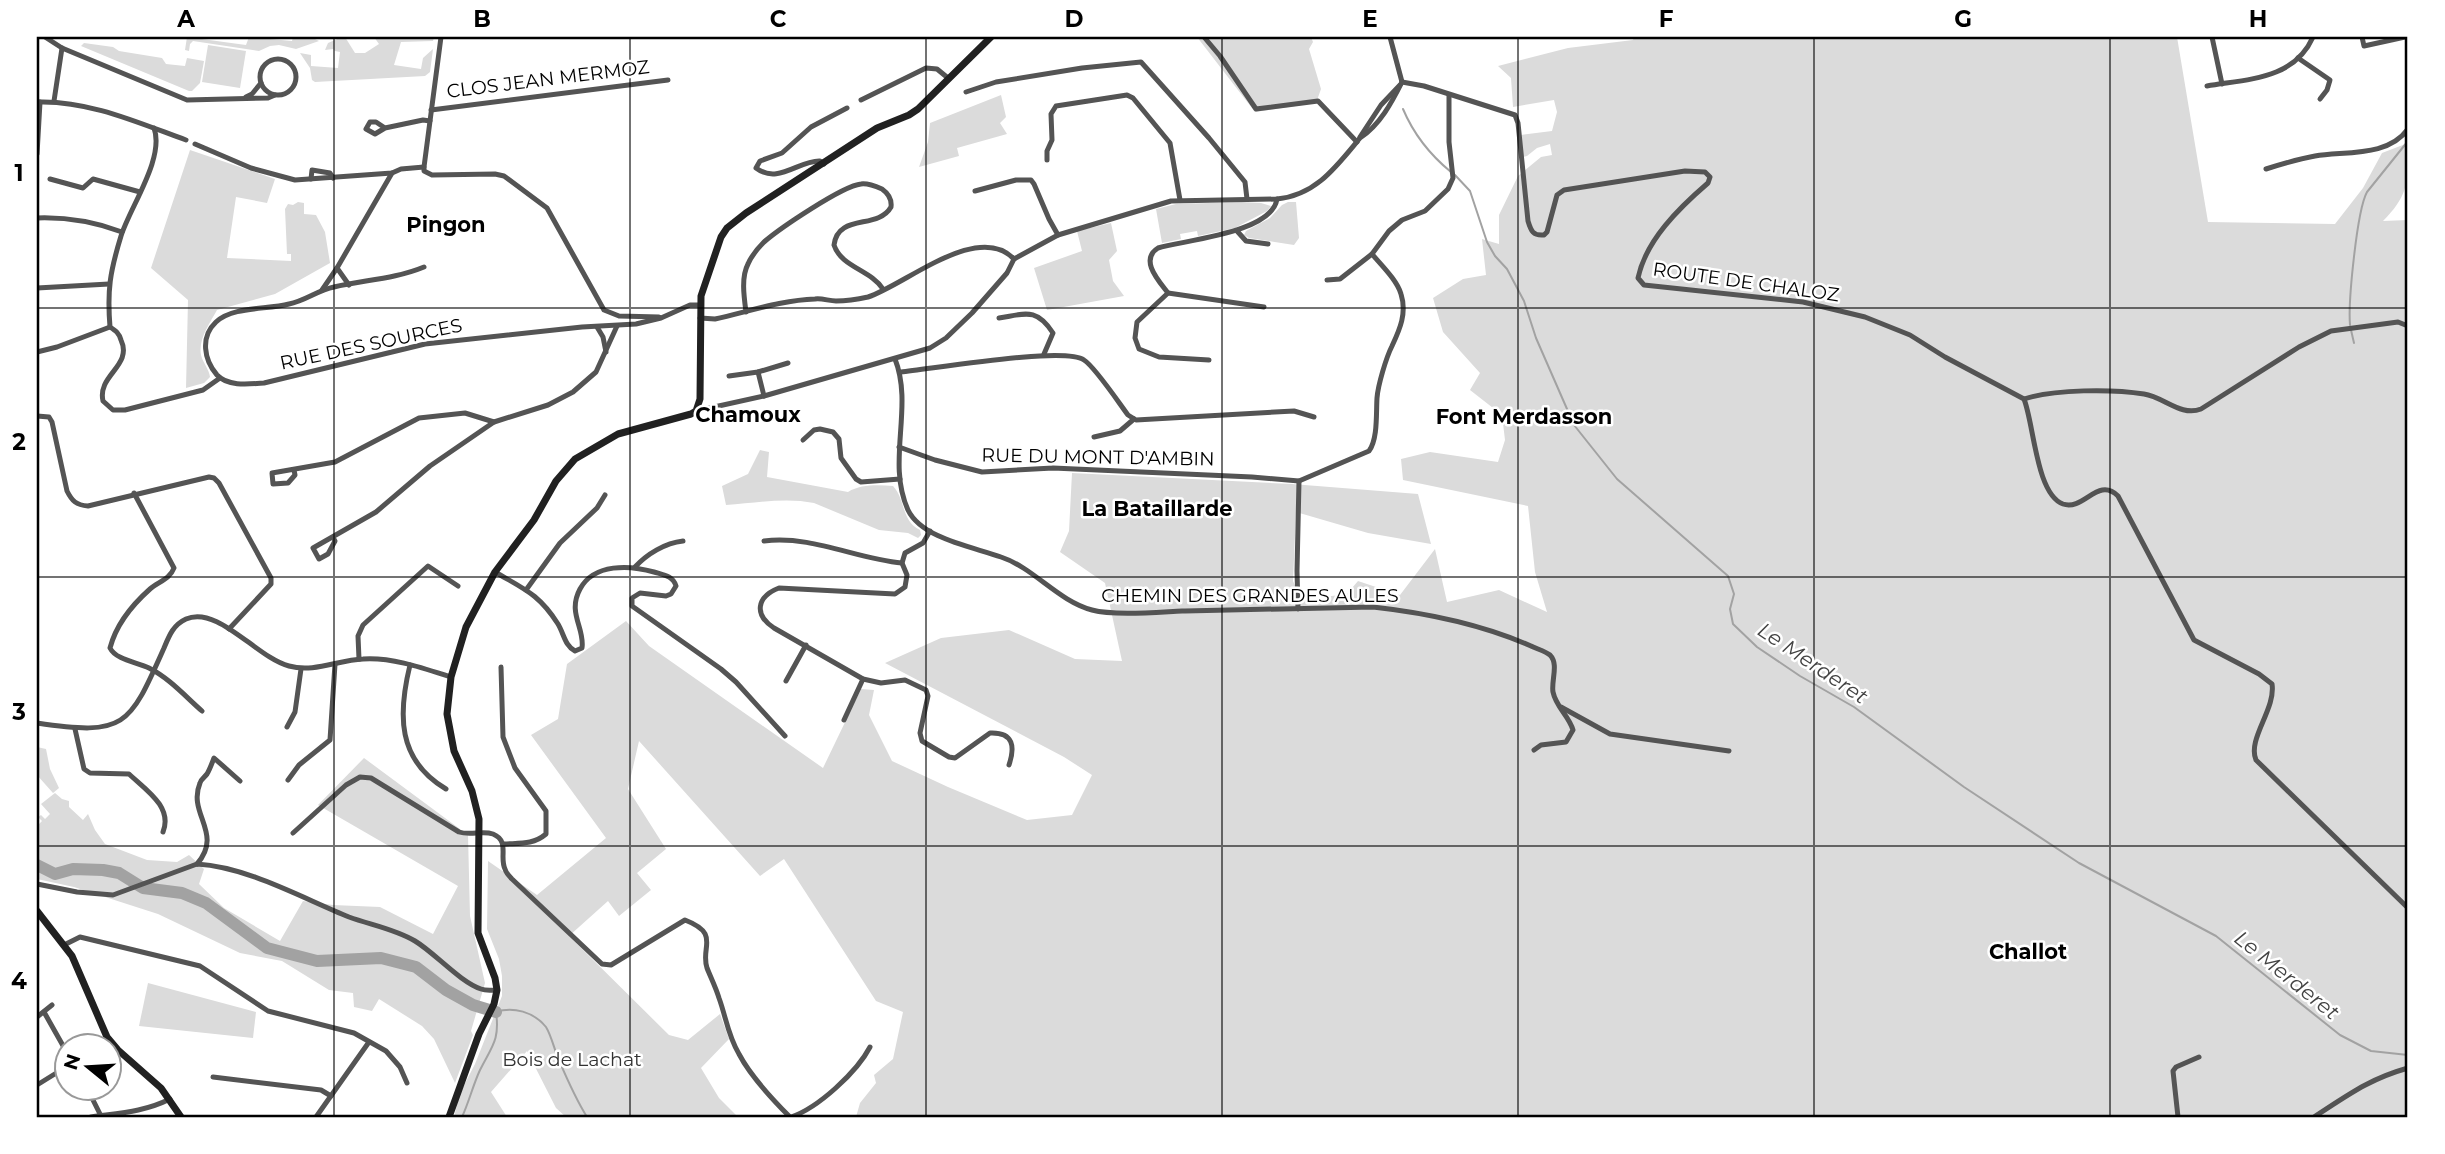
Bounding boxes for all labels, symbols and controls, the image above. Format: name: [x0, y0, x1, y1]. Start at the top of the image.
text: A: [176, 5, 195, 33]
text: B: [473, 5, 491, 33]
text: C: [770, 5, 787, 33]
text: D: [1065, 5, 1084, 33]
text: E: [1362, 5, 1378, 33]
text: F: [1659, 5, 1674, 33]
text: G: [1954, 5, 1972, 33]
text: H: [2249, 5, 2267, 33]
street label: CLOS JEAN MERMOZ: [445, 55, 651, 103]
text: 1: [14, 159, 24, 187]
district label: Pingon: [406, 212, 486, 237]
street label: ROUTE DE CHALOZ: [1651, 258, 1841, 306]
street label: RUE DES SOURCES: [278, 313, 464, 375]
district label: Chamoux: [695, 402, 801, 427]
district label: Font Merdasson: [1436, 404, 1612, 429]
text: 2: [12, 428, 26, 456]
street label: RUE DU MONT D'AMBIN: [981, 443, 1215, 471]
district label: La Bataillarde: [1082, 496, 1232, 521]
street label: CHEMIN DES GRANDES AULES: [1101, 584, 1399, 607]
water label: Le Merderet: [1753, 617, 1873, 709]
text: 3: [11, 698, 26, 726]
water label: Le Merderet: [2230, 925, 2345, 1025]
district label: Challot: [1989, 939, 2067, 964]
text: 4: [11, 967, 27, 995]
north arrow: [52, 1032, 122, 1102]
park label: Bois de Lachat: [502, 1048, 642, 1071]
text: N: [59, 1051, 86, 1073]

